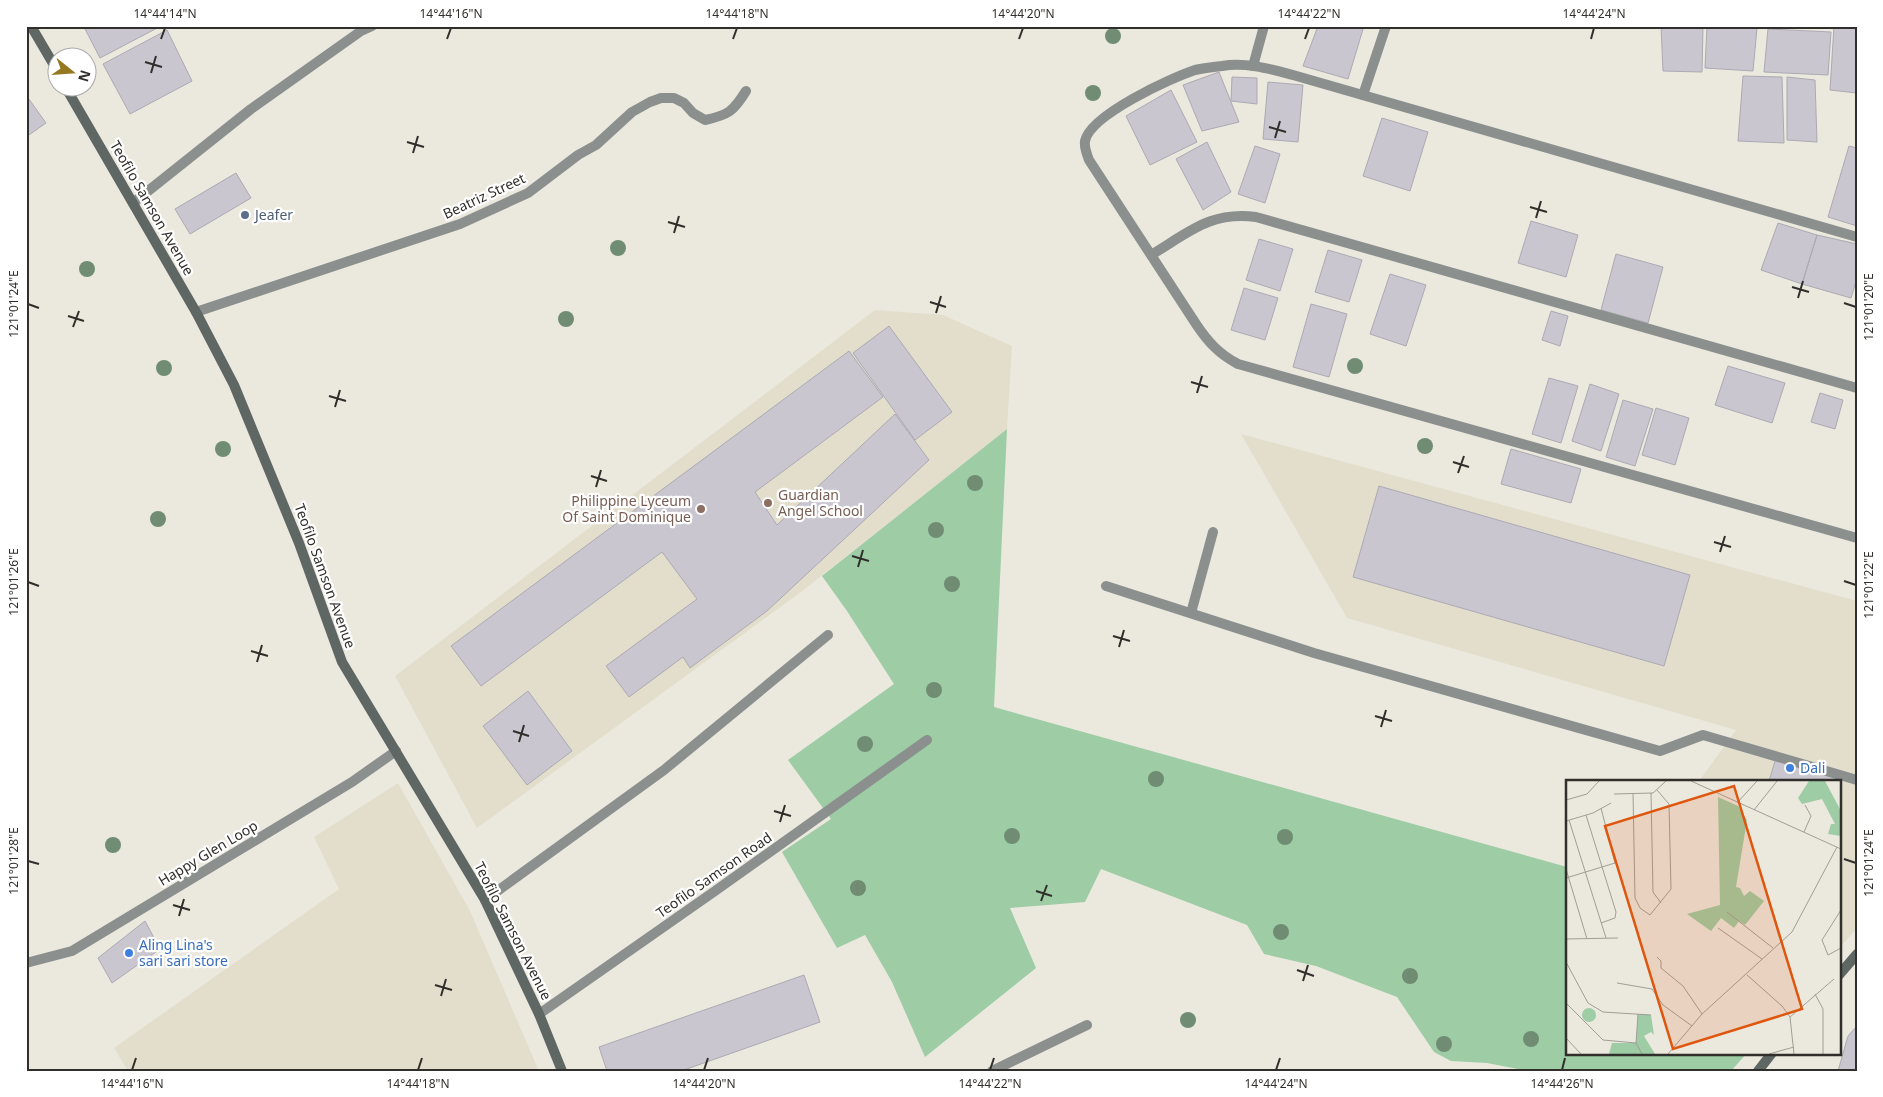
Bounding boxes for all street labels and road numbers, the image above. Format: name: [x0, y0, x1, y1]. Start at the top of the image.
street label: Teofilo Samson Avenue: [106, 137, 199, 279]
street label: Beatriz Street: [440, 168, 528, 223]
street label: Teofilo Samson Avenue: [290, 501, 361, 651]
street label: Happy Glen Loop: [154, 815, 261, 890]
street label: Teofilo Samson Road: [652, 828, 775, 922]
street label: Teofilo Samson Avenue: [470, 858, 557, 1003]

